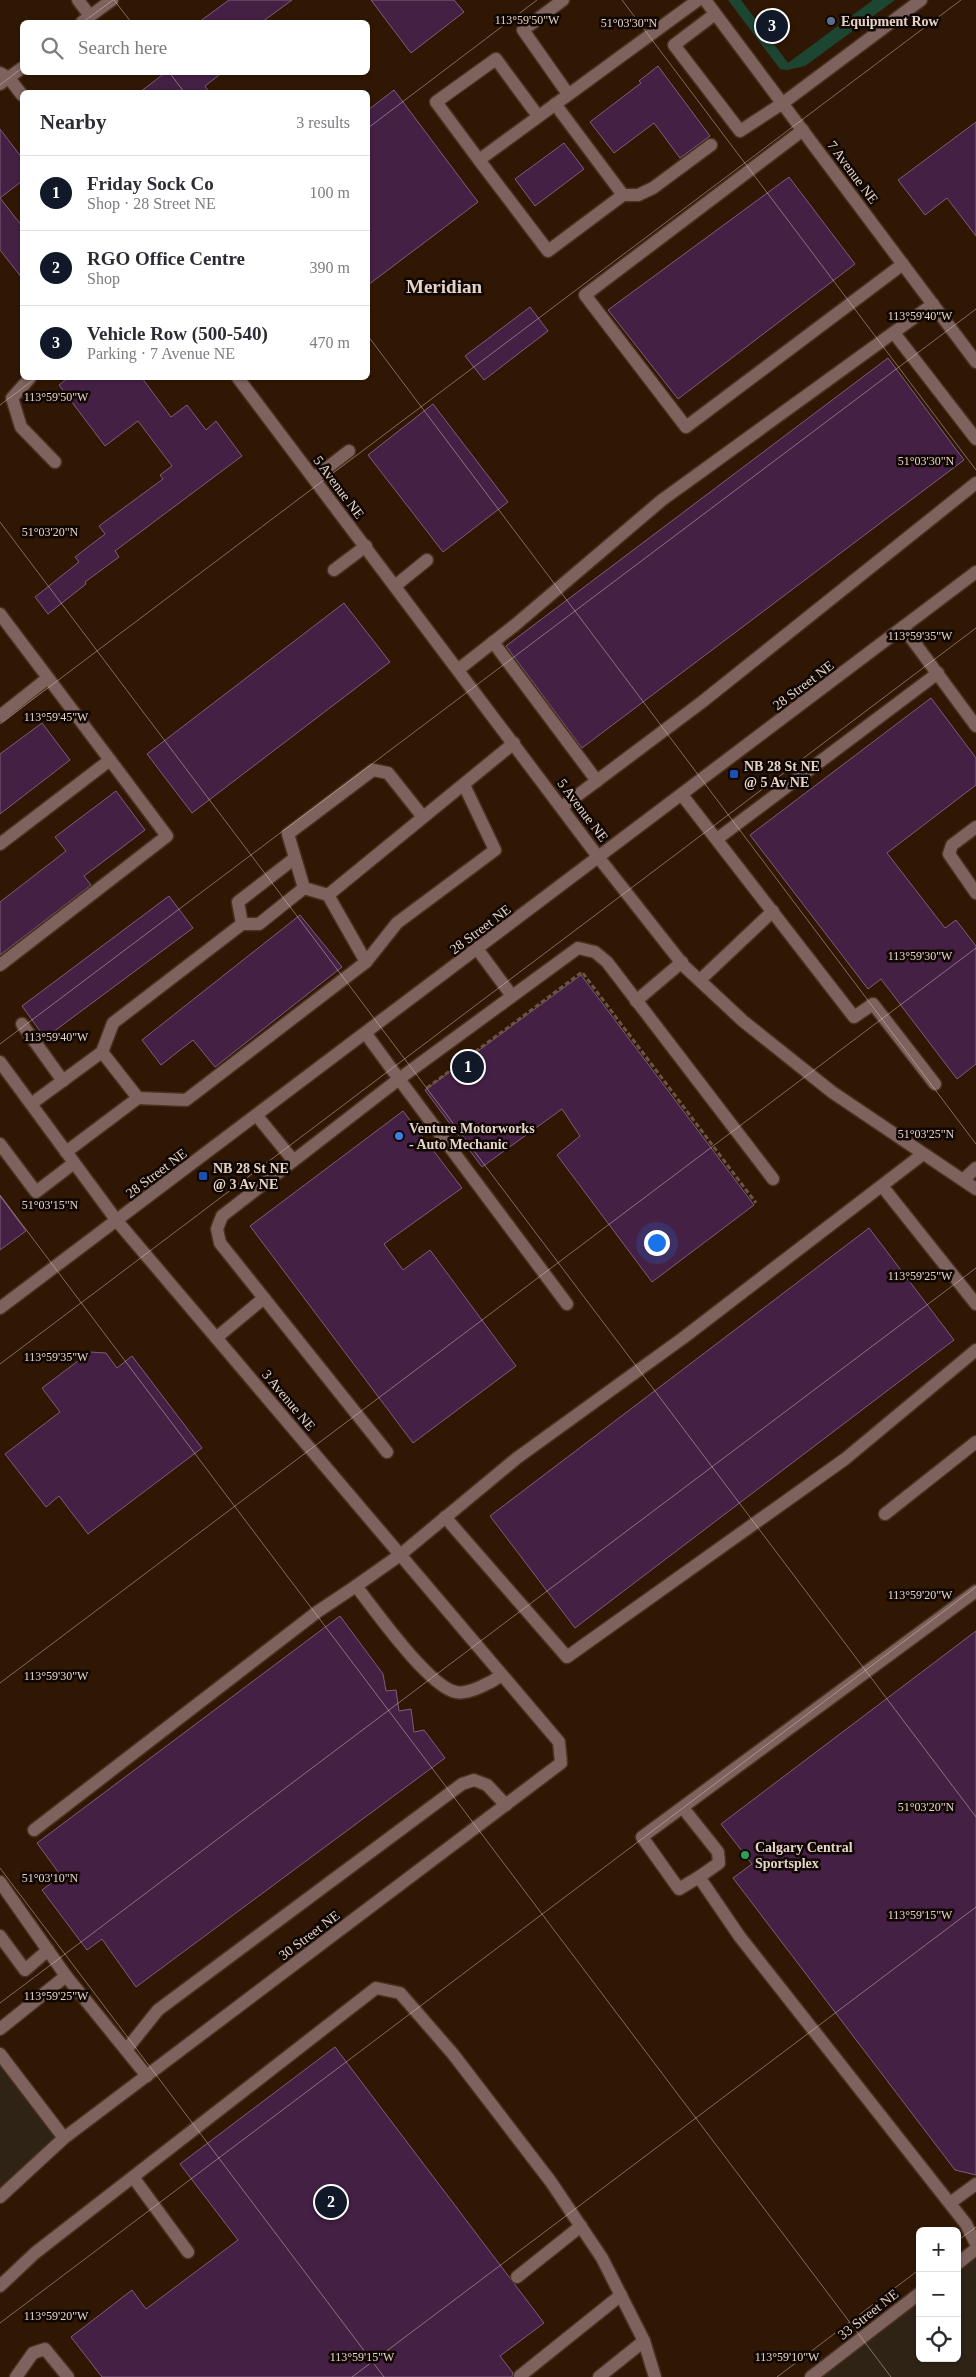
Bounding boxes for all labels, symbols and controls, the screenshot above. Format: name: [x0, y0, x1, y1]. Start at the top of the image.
pin: 3: [756, 7, 788, 45]
text: 113°59'50"W: [495, 13, 560, 27]
place label: Equipment Row: [841, 14, 940, 29]
marker: Equipment Row: [825, 15, 837, 27]
text: 51°03'30"N: [601, 16, 658, 30]
search box: [20, 20, 370, 75]
icon: search: [38, 34, 66, 62]
text: Search here: [78, 37, 167, 58]
text: Nearby: [40, 110, 107, 134]
text: 3 results: [296, 114, 350, 131]
street label: 7 Avenue NE: [824, 138, 881, 207]
text: Friday Sock Co: [87, 173, 214, 194]
text: 1: [52, 184, 60, 201]
text: 100 m: [310, 184, 350, 201]
text: Shop · 28 Street NE: [87, 195, 216, 212]
text: RGO Office Centre: [87, 248, 245, 269]
text: 2: [52, 259, 60, 276]
text: 390 m: [310, 259, 350, 276]
text: Shop: [87, 270, 120, 287]
district label: Meridian: [406, 276, 482, 297]
text: 113°59'40"W: [888, 309, 953, 323]
text: Vehicle Row (500-540): [87, 323, 268, 344]
text: 3: [52, 334, 60, 351]
text: 470 m: [310, 334, 350, 351]
text: Parking · 7 Avenue NE: [87, 345, 235, 362]
text: 113°59'50"W: [24, 390, 89, 404]
street label: 5 Avenue NE: [310, 453, 367, 522]
text: 51°03'30"N: [898, 454, 955, 468]
text: 51°03'20"N: [22, 525, 79, 539]
text: 113°59'35"W: [888, 629, 953, 643]
street label: 28 Street NE: [770, 658, 837, 713]
text: 113°59'45"W: [24, 710, 89, 724]
place label: NB 28 St NE @ 5 Av NE: [744, 759, 820, 790]
marker: NB 28 St NE @ 5 Av NE: [728, 768, 740, 780]
street label: 5 Avenue NE: [554, 776, 611, 845]
street label: 28 Street NE: [447, 902, 514, 957]
text: 113°59'30"W: [888, 949, 953, 963]
text: 113°59'40"W: [24, 1030, 89, 1044]
pin: 1: [452, 1048, 484, 1086]
place label: Venture Motorworks - Auto Mechanic: [409, 1121, 535, 1152]
text: 51°03'25"N: [898, 1127, 955, 1141]
marker: Venture Motorworks - Auto Mechanic: [393, 1130, 405, 1142]
street label: 28 Street NE: [123, 1146, 190, 1201]
place label: NB 28 St NE @ 3 Av NE: [213, 1161, 289, 1192]
marker: NB 28 St NE @ 3 Av NE: [197, 1170, 209, 1182]
text: 51°03'15"N: [22, 1198, 79, 1212]
your location: [644, 1230, 670, 1256]
text: 113°59'25"W: [888, 1269, 953, 1283]
text: 113°59'35"W: [24, 1350, 89, 1364]
street label: 3 Avenue NE: [259, 1367, 318, 1434]
text: 113°59'20"W: [888, 1588, 953, 1602]
text: 113°59'30"W: [24, 1669, 89, 1683]
text: 51°03'20"N: [898, 1800, 955, 1814]
place label: Calgary Central Sportsplex: [755, 1840, 853, 1871]
marker: Calgary Central Sportsplex: [739, 1849, 751, 1861]
text: 51°03'10"N: [22, 1871, 79, 1885]
street label: 30 Street NE: [276, 1908, 343, 1963]
text: 113°59'15"W: [888, 1908, 953, 1922]
text: 113°59'25"W: [24, 1989, 89, 2003]
pin: 2: [315, 2183, 347, 2221]
map controls: [916, 2227, 961, 2362]
button: +: [916, 2227, 961, 2272]
button: −: [916, 2272, 961, 2317]
street label: 33 Street NE: [835, 2286, 901, 2343]
text: 113°59'20"W: [24, 2309, 89, 2323]
button: locate: [916, 2317, 961, 2362]
text: 113°59'15"W: [330, 2350, 395, 2364]
text: 113°59'10"W: [755, 2350, 820, 2364]

